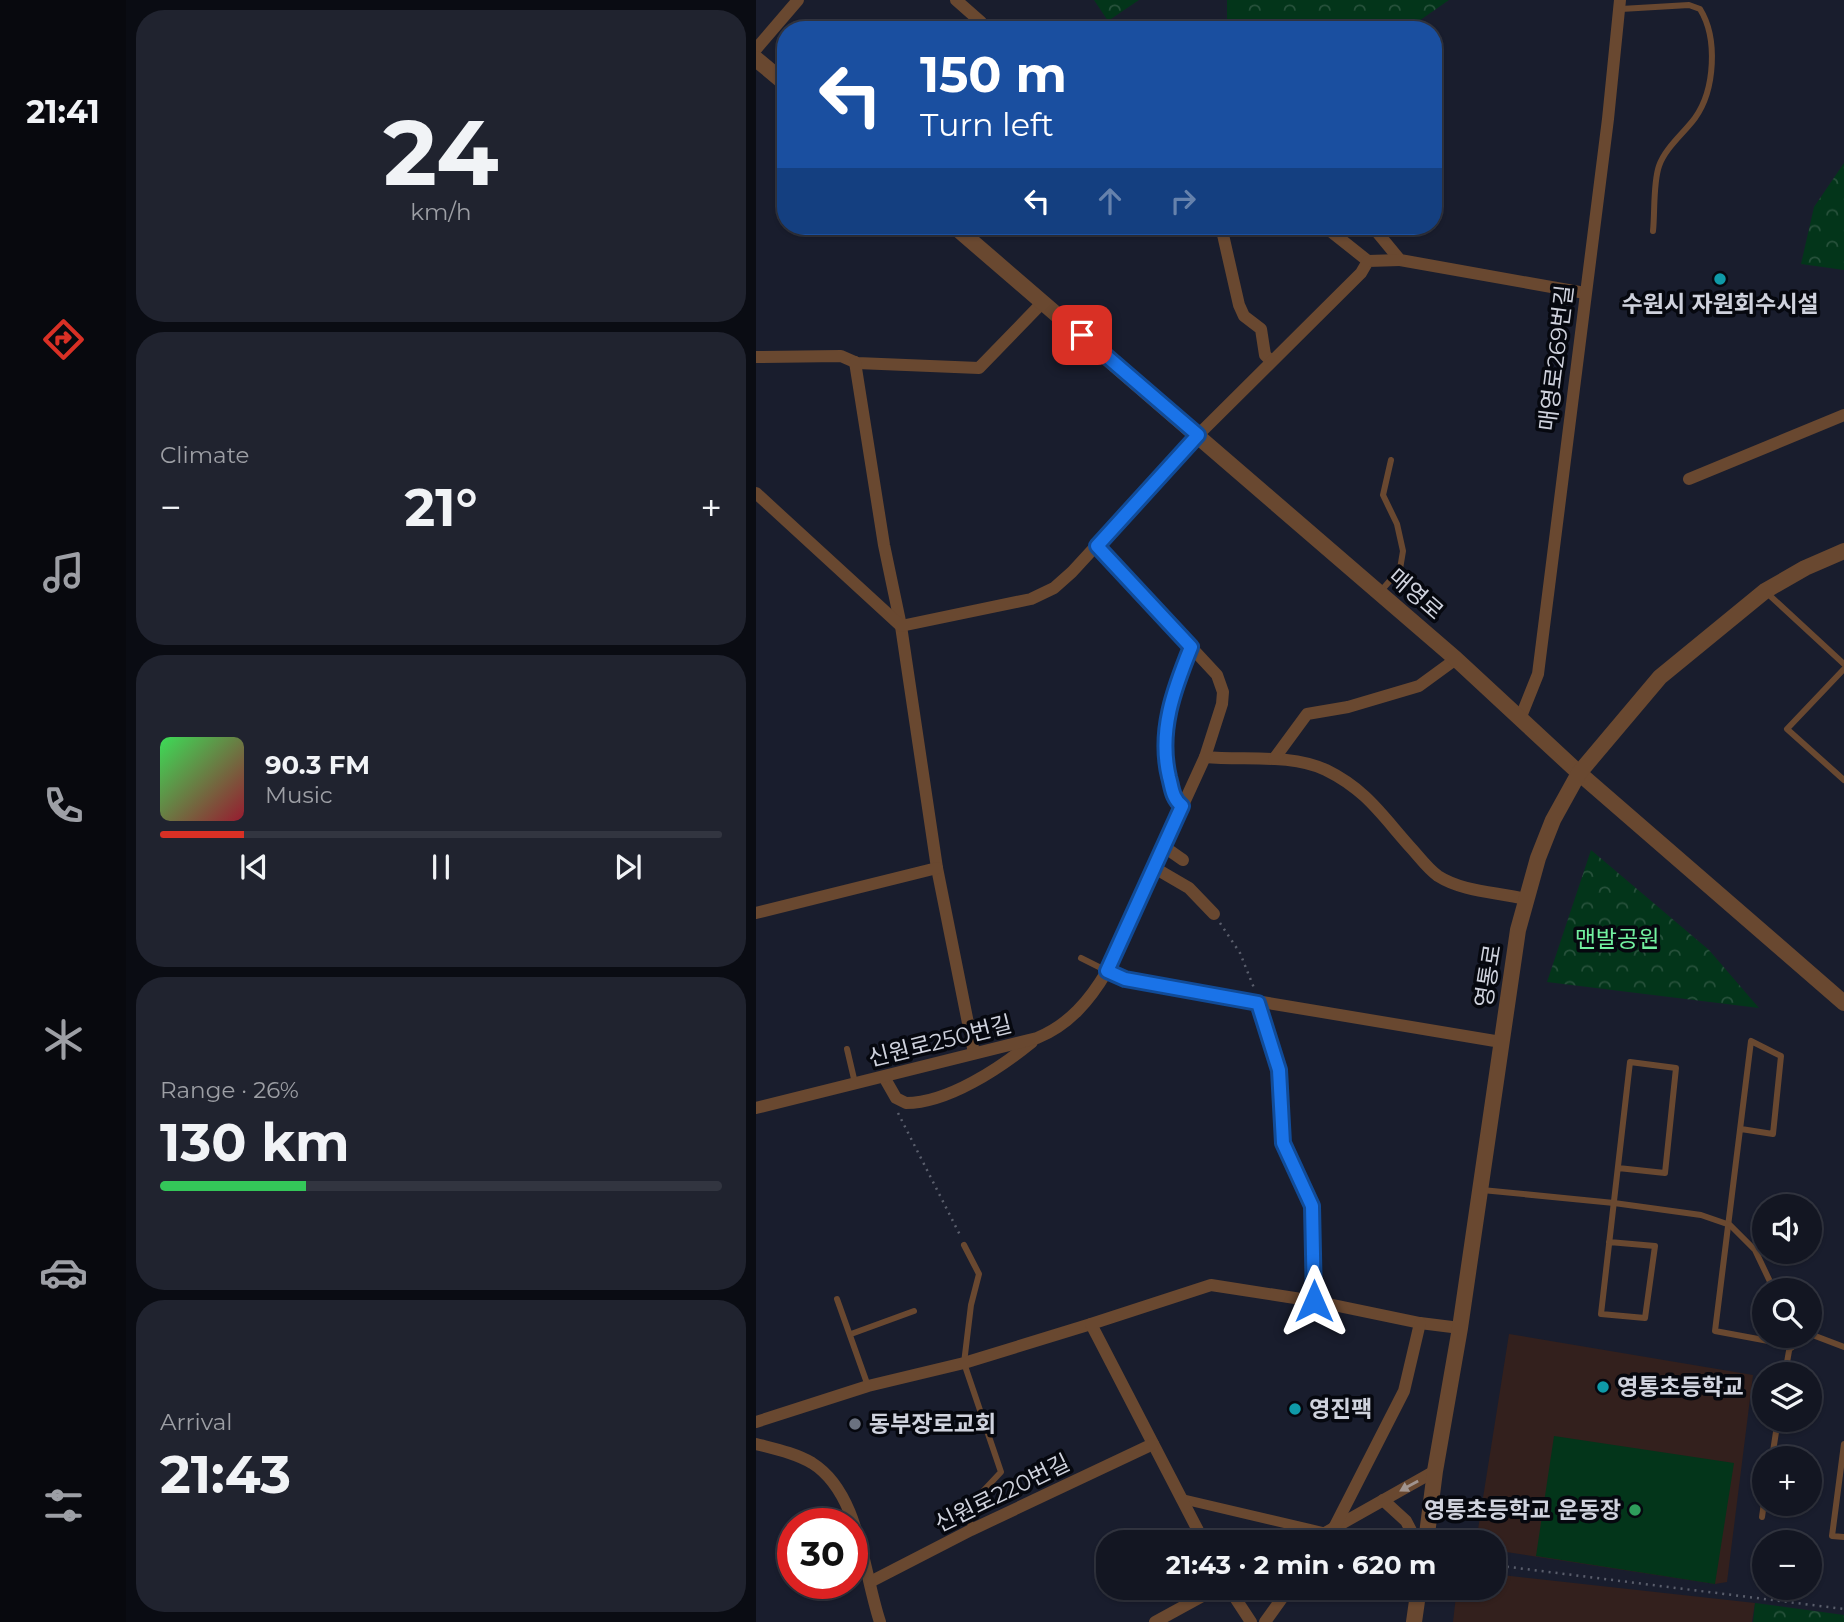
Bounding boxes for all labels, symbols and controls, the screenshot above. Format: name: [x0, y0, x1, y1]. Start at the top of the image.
text: 150 m: [920, 45, 1067, 104]
icon: left: [805, 49, 896, 140]
text: 21:41: [26, 92, 100, 131]
text: 24: [383, 97, 499, 208]
text: Turn left: [920, 105, 1054, 144]
icon: left: [1018, 182, 1056, 220]
icon: ahead: [1091, 182, 1129, 220]
icon: right: [1164, 182, 1202, 220]
text: km/h: [410, 198, 472, 226]
marker: 수원시 자원회수시설: [1712, 271, 1728, 287]
street label: 매영로269번길: [1533, 283, 1579, 433]
place label: 수원시 자원회수시설: [1622, 290, 1818, 318]
pin: [1052, 305, 1112, 365]
icon: directions: [39, 315, 88, 364]
icon: arrive: [1063, 316, 1101, 354]
text: Climate: [160, 441, 249, 469]
text: 21°: [405, 476, 477, 539]
text: −: [160, 484, 182, 531]
text: +: [700, 484, 722, 531]
icon: music: [39, 548, 88, 597]
street label: 매영로: [1383, 563, 1449, 625]
text: 90.3 FM: [265, 749, 370, 781]
icon: phone: [39, 781, 88, 830]
text: Music: [265, 781, 333, 809]
icon: previous: [235, 848, 273, 886]
icon: pause: [422, 848, 460, 886]
icon: next: [609, 848, 647, 886]
park label: 맨발공원: [1575, 925, 1659, 953]
street label: 영통로: [1469, 942, 1507, 1010]
street label: 신원로250번길: [865, 1010, 1015, 1072]
icon: climate: [39, 1015, 88, 1064]
text: Range · 26%: [160, 1076, 299, 1104]
text: 130 km: [160, 1111, 350, 1174]
map controls: [1752, 1194, 1822, 1600]
button: sound: [1752, 1194, 1822, 1264]
icon: car: [39, 1248, 88, 1297]
position arrow: [1277, 1264, 1351, 1338]
button: search: [1752, 1278, 1822, 1348]
button: layers: [1752, 1362, 1822, 1432]
place label: 영통초등학교: [1617, 1373, 1744, 1401]
marker: 영통초등학교: [1595, 1379, 1611, 1395]
place label: 영진팩: [1309, 1395, 1372, 1423]
marker: 영진팩: [1287, 1401, 1303, 1417]
text: Arrival: [160, 1408, 233, 1436]
place label: 동부장로교회: [869, 1410, 996, 1438]
marker: 동부장로교회: [847, 1416, 863, 1432]
text: 21:43: [160, 1443, 291, 1506]
button: +: [1752, 1446, 1822, 1516]
street label: 신원로220번길: [930, 1448, 1074, 1538]
one-way arrow: [1399, 1480, 1419, 1492]
icon: filters: [39, 1481, 88, 1530]
place label: 영통초등학교 운동장: [1424, 1496, 1621, 1524]
marker: 영통초등학교 운동장: [1627, 1502, 1643, 1518]
speed limit sign: 30: [777, 1508, 868, 1599]
button: −: [1752, 1530, 1822, 1600]
text: 21:43 · 2 min · 620 m: [1166, 1549, 1436, 1581]

